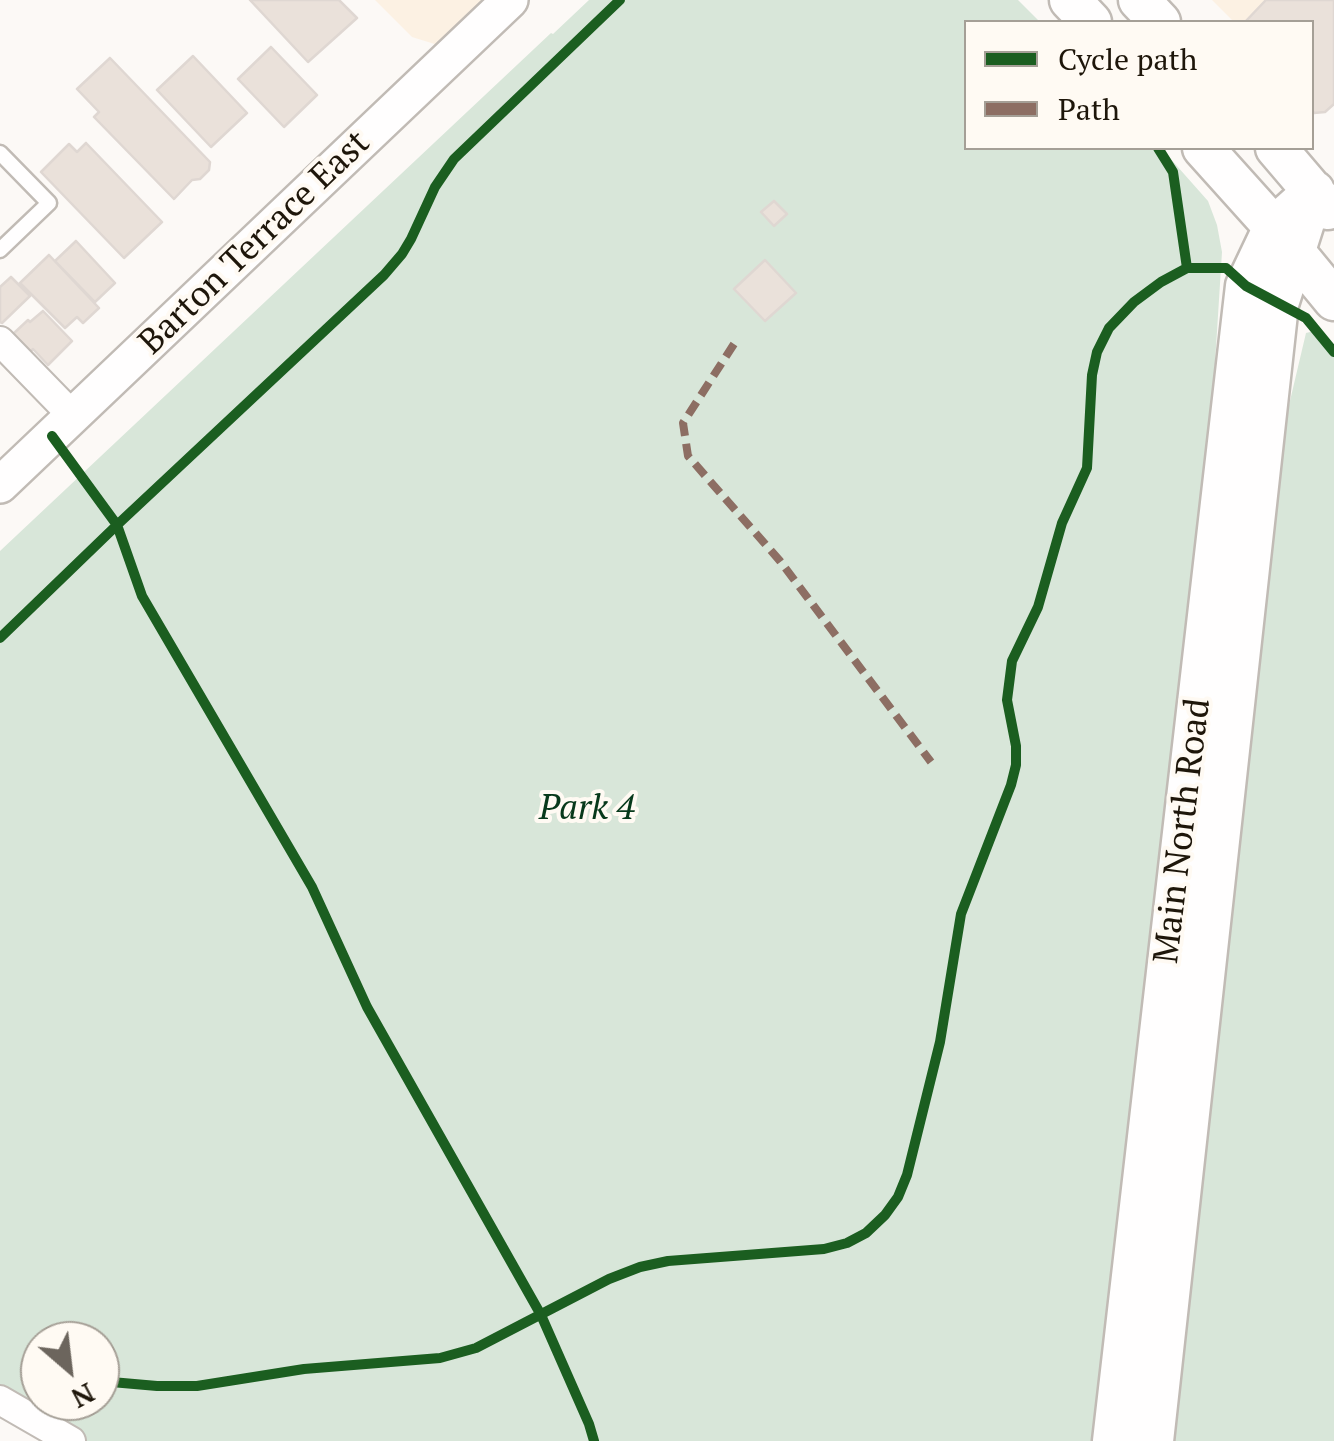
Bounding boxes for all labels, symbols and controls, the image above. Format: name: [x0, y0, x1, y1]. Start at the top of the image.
legend: [964, 20, 1314, 150]
text: Cycle path: [1058, 39, 1197, 79]
text: Path: [1058, 89, 1120, 129]
street label: Barton Terrace East: [131, 122, 379, 364]
street label: Main North Road: [1146, 696, 1220, 966]
park label: Park 4: [539, 788, 635, 830]
north arrow: [20, 1321, 120, 1421]
text: N: [65, 1375, 101, 1417]

